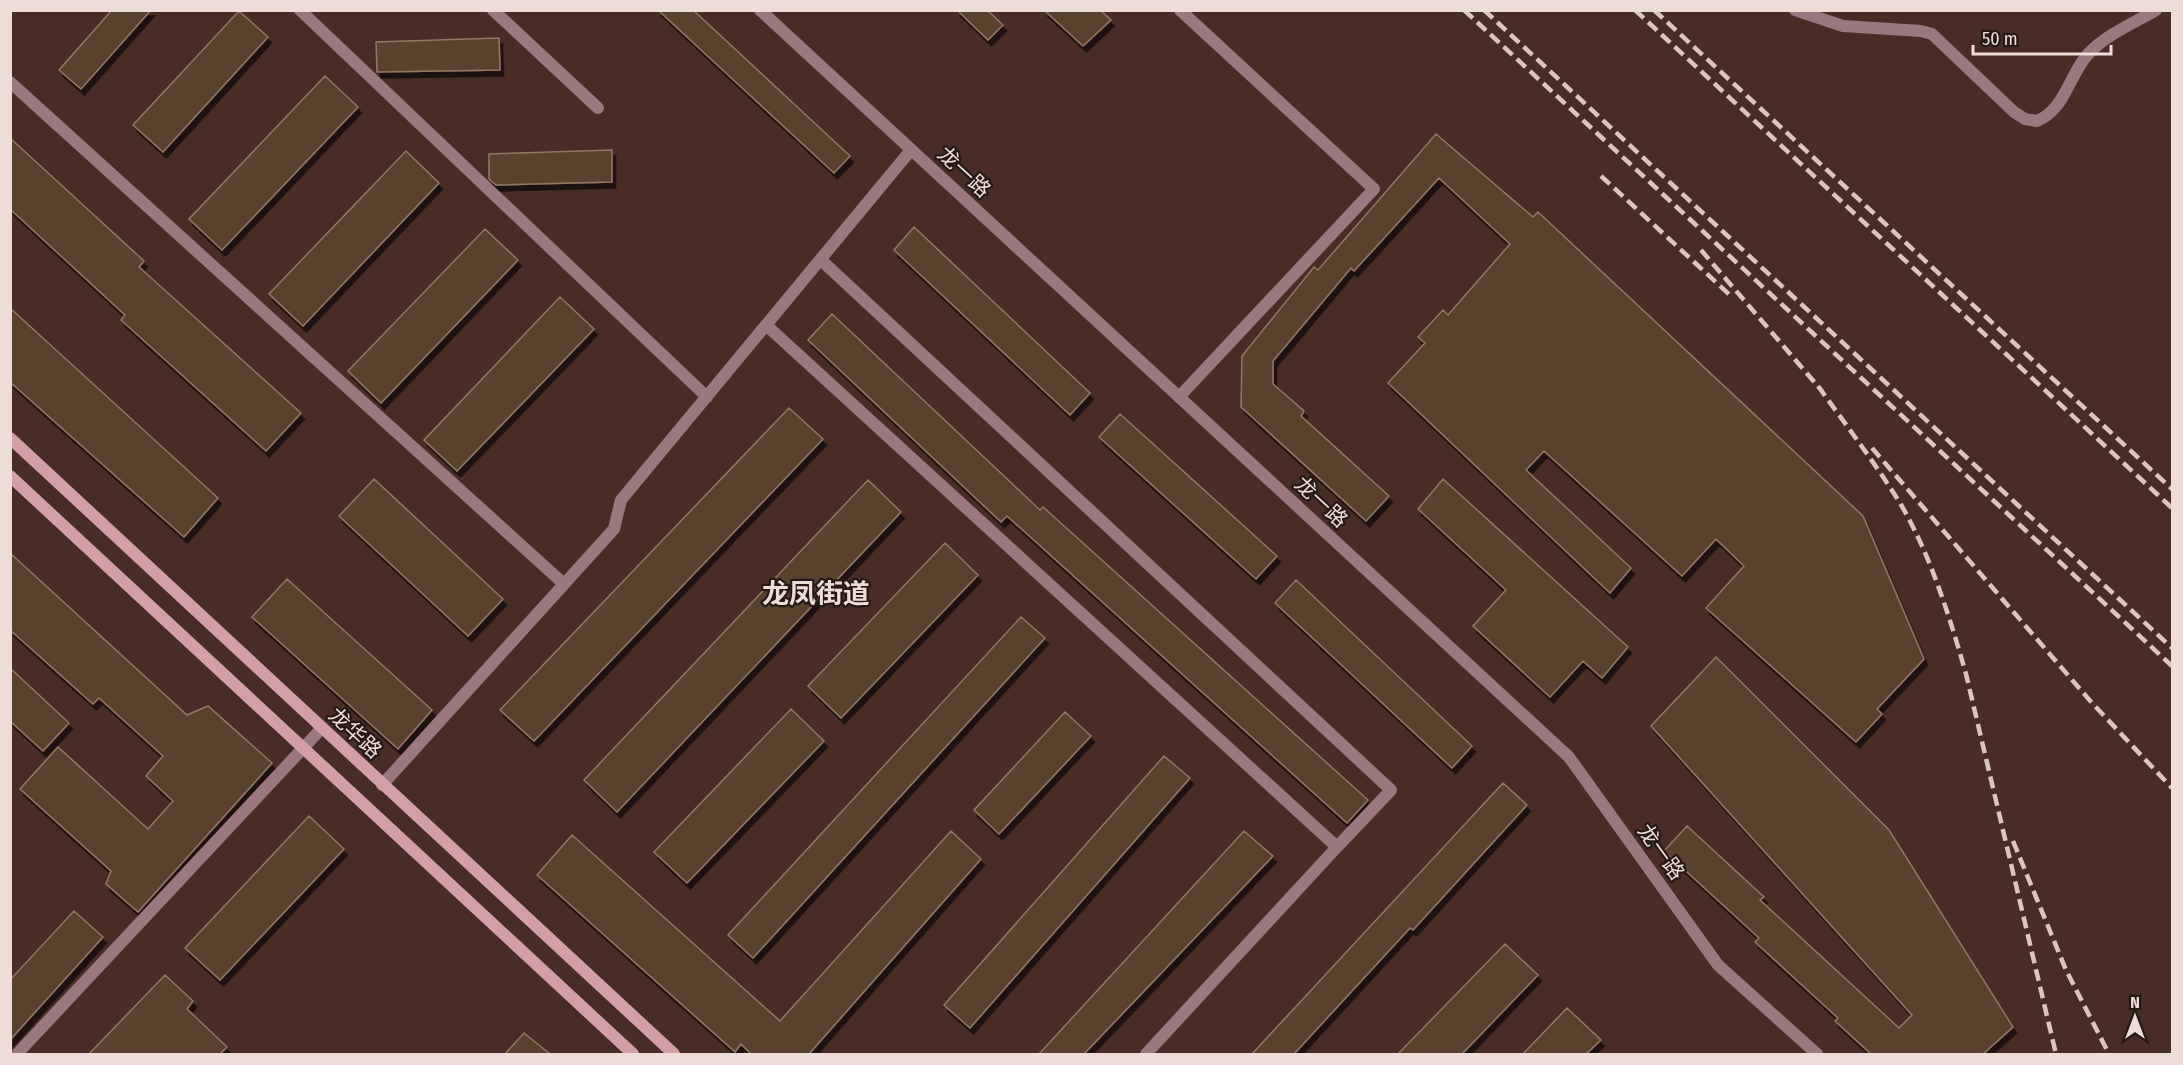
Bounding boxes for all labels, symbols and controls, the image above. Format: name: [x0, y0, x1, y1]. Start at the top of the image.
scale bar: [1973, 18, 2111, 56]
text: 50 m: [1982, 28, 2018, 50]
street label: 龙一路: [932, 141, 996, 203]
street label: 龙一路: [1289, 471, 1353, 533]
district label: 龙凤街道: [762, 578, 870, 610]
street label: 龙华路: [323, 702, 387, 764]
street label: 龙一路: [1632, 819, 1690, 885]
north arrow: [2105, 987, 2165, 1047]
text: N: [2130, 993, 2140, 1012]

